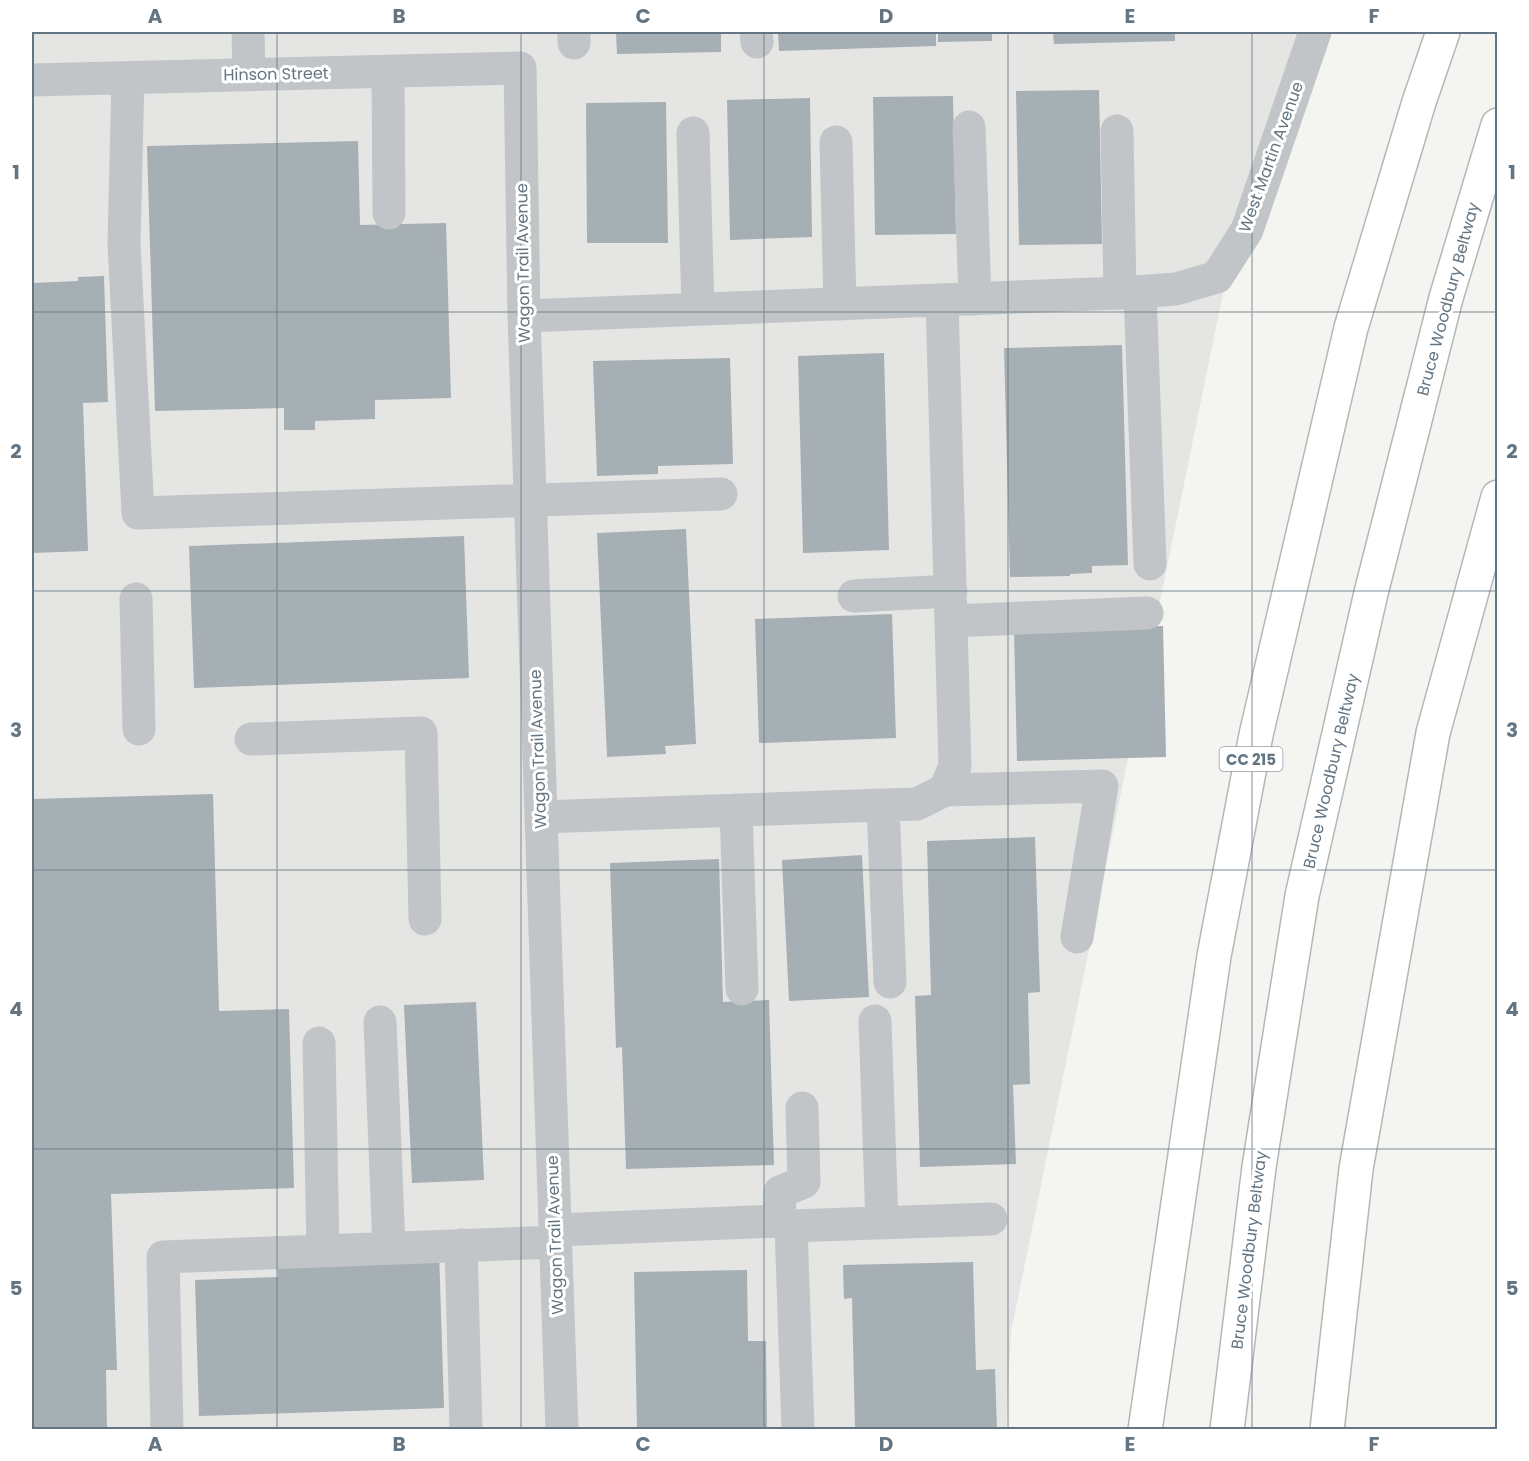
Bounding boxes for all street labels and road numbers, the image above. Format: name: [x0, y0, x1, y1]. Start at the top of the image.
street label: Hinson Street: [223, 62, 329, 86]
street label: West Martin Avenue: [1233, 78, 1309, 236]
street label: Wagon Trail Avenue: [510, 183, 536, 343]
street label: Bruce Woodbury Beltway: [1411, 200, 1485, 398]
street label: Wagon Trail Avenue: [524, 669, 552, 829]
street label: Bruce Woodbury Beltway: [1297, 671, 1365, 871]
road number: CC 215: [1220, 747, 1282, 771]
street label: Bruce Woodbury Beltway: [1225, 1150, 1273, 1350]
street label: Wagon Trail Avenue: [541, 1155, 569, 1315]

